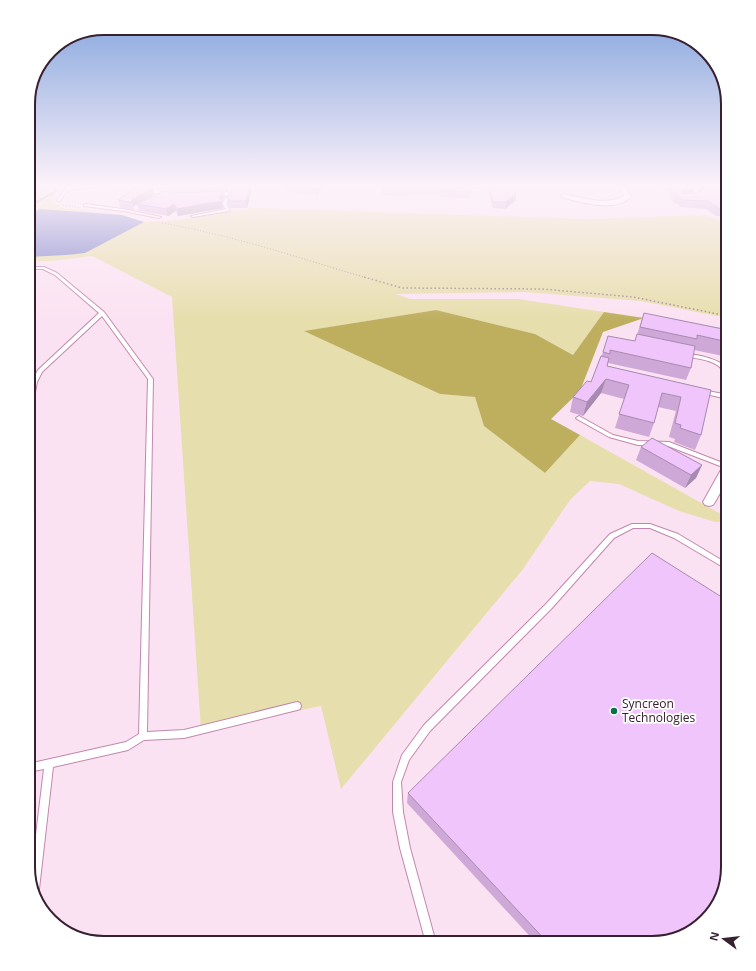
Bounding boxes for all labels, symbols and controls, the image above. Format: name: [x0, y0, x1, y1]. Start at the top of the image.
place label: Syncreon Technologies: [622, 695, 696, 726]
marker: Syncreon Technologies: [609, 706, 619, 716]
north arrow: [704, 919, 744, 959]
text: N: [705, 930, 722, 943]

